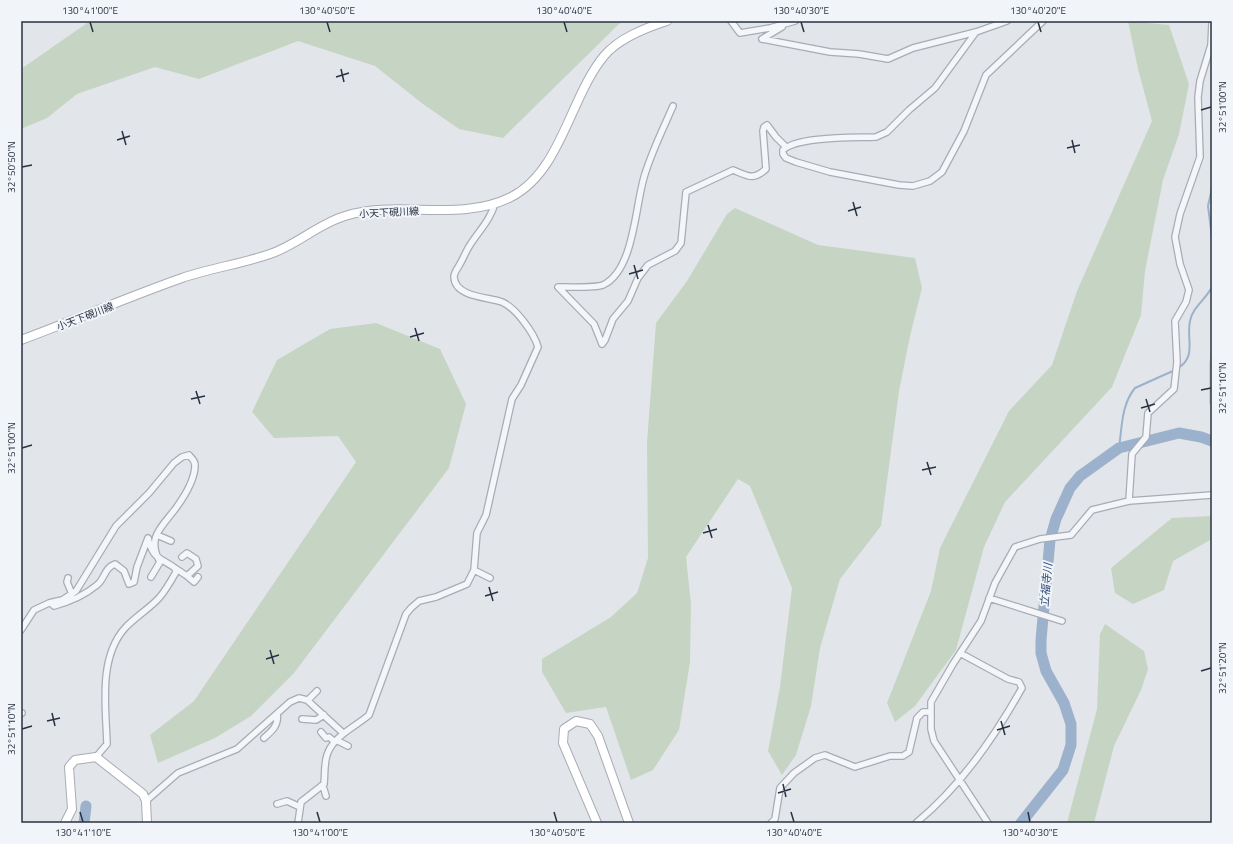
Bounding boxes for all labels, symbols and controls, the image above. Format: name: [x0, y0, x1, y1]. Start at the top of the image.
text: 130°41'00"E: [62, 3, 119, 18]
text: 130°40'50"E: [299, 3, 356, 18]
text: 130°40'40"E: [536, 3, 593, 18]
text: 130°40'30"E: [773, 3, 830, 18]
text: 130°40'20"E: [1010, 3, 1067, 18]
text: 32°51'00"N: [1215, 81, 1230, 133]
text: 32°50'50"N: [4, 141, 19, 193]
street label: 小天下硯川線: [359, 203, 419, 222]
street label: 小天下硯川線: [54, 299, 116, 334]
text: 32°51'10"N: [1215, 362, 1230, 414]
text: 32°51'00"N: [4, 422, 19, 474]
water label: 立福寺川: [1036, 561, 1056, 608]
text: 32°51'20"N: [1215, 642, 1230, 694]
text: 32°51'10"N: [4, 703, 19, 755]
text: 130°41'10"E: [55, 825, 112, 840]
text: 130°41'00"E: [292, 825, 349, 840]
text: 130°40'50"E: [529, 825, 586, 840]
text: 130°40'40"E: [766, 825, 823, 840]
text: 130°40'30"E: [1002, 825, 1059, 840]

